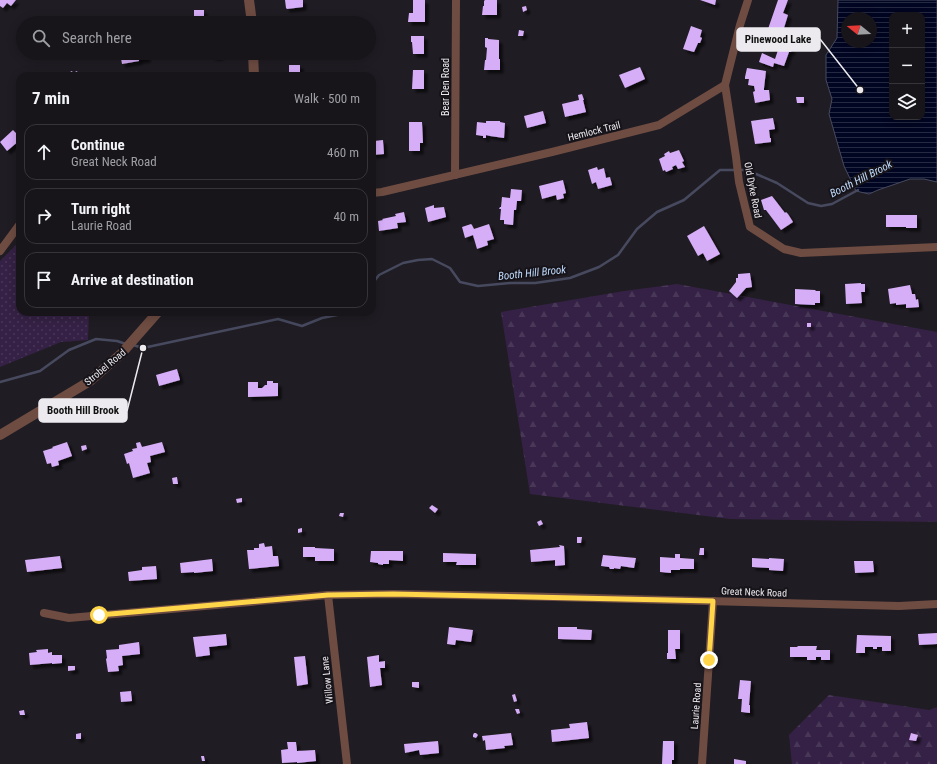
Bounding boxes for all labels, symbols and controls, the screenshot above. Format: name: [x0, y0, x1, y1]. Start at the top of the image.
north arrow: [841, 12, 877, 48]
map controls: [889, 12, 925, 120]
button: +: [889, 12, 925, 48]
search box: [16, 16, 376, 60]
icon: search: [30, 27, 52, 49]
callout: Pinewood Lake: [737, 28, 820, 51]
text: Search here: [62, 29, 132, 47]
text: Pinewood Lake: [745, 33, 811, 46]
button: −: [889, 48, 925, 84]
street label: Bear Den Road: [440, 58, 451, 116]
button: layers: [889, 84, 925, 120]
text: 7 min: [32, 88, 70, 108]
text: Walk · 500 m: [294, 91, 360, 106]
street label: Hemlock Trail: [566, 119, 622, 143]
text: Continue: [71, 136, 125, 154]
icon: ahead: [33, 141, 55, 163]
text: 460 m: [327, 145, 359, 160]
text: Great Neck Road: [71, 154, 157, 169]
water label: Booth Hill Brook: [828, 158, 895, 200]
street label: Old Dyke Road: [742, 161, 764, 219]
text: Turn right: [71, 200, 130, 218]
icon: right: [33, 205, 55, 227]
text: 40 m: [333, 209, 359, 224]
text: Laurie Road: [71, 218, 132, 233]
water label: Booth Hill Brook: [497, 263, 567, 283]
icon: arrive: [33, 269, 55, 291]
text: Arrive at destination: [71, 271, 194, 289]
street label: Strobel Road: [82, 347, 128, 387]
callout: Booth Hill Brook: [39, 399, 127, 422]
text: Booth Hill Brook: [47, 404, 120, 417]
street label: Great Neck Road: [721, 585, 787, 599]
route start: [90, 606, 108, 624]
route end: [700, 651, 718, 669]
street label: Willow Lane: [319, 656, 335, 704]
street label: Laurie Road: [689, 682, 703, 730]

